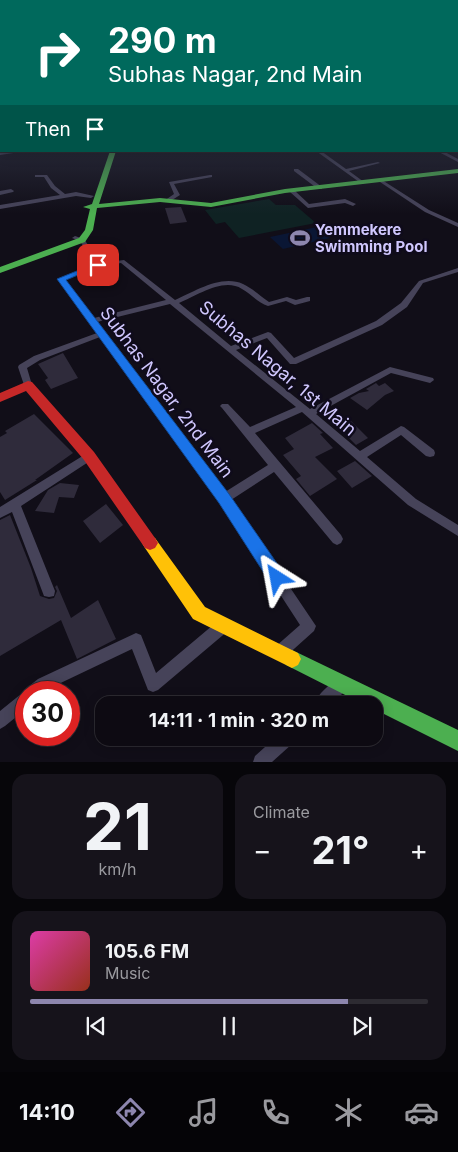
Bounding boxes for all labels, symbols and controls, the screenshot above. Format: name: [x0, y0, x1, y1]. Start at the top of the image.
text: 290 m: [108, 19, 217, 61]
icon: right: [25, 20, 90, 85]
text: Subhas Nagar, 2nd Main: [108, 61, 363, 87]
icon: arrive: [81, 115, 109, 143]
text: Then: [25, 118, 71, 141]
place label: Yemmekere Swimming Pool: [315, 220, 428, 256]
sports icon: Yemmekere Swimming Pool: [289, 227, 311, 249]
pin: [77, 244, 119, 286]
icon: arrive: [84, 251, 112, 279]
street label: Subhas Nagar, 1st Main: [195, 296, 361, 440]
street label: Subhas Nagar, 2nd Main: [96, 302, 238, 482]
position arrow: [250, 551, 302, 603]
speed limit sign: 30: [15, 681, 80, 746]
text: 14:11 · 1 min · 320 m: [149, 709, 329, 732]
text: 21: [83, 787, 152, 866]
text: Climate: [253, 802, 310, 822]
text: 21°: [312, 827, 369, 873]
text: −: [253, 833, 272, 867]
text: +: [409, 833, 428, 867]
text: km/h: [98, 859, 137, 879]
text: 105.6 FM: [105, 940, 189, 963]
text: Music: [105, 963, 150, 983]
icon: previous: [82, 1012, 110, 1040]
icon: pause: [215, 1012, 243, 1040]
icon: next: [348, 1012, 376, 1040]
icon: directions: [113, 1095, 148, 1130]
icon: music: [186, 1095, 221, 1130]
icon: phone: [258, 1095, 293, 1130]
icon: climate: [331, 1095, 366, 1130]
icon: car: [404, 1095, 439, 1130]
text: 14:10: [19, 1099, 75, 1125]

